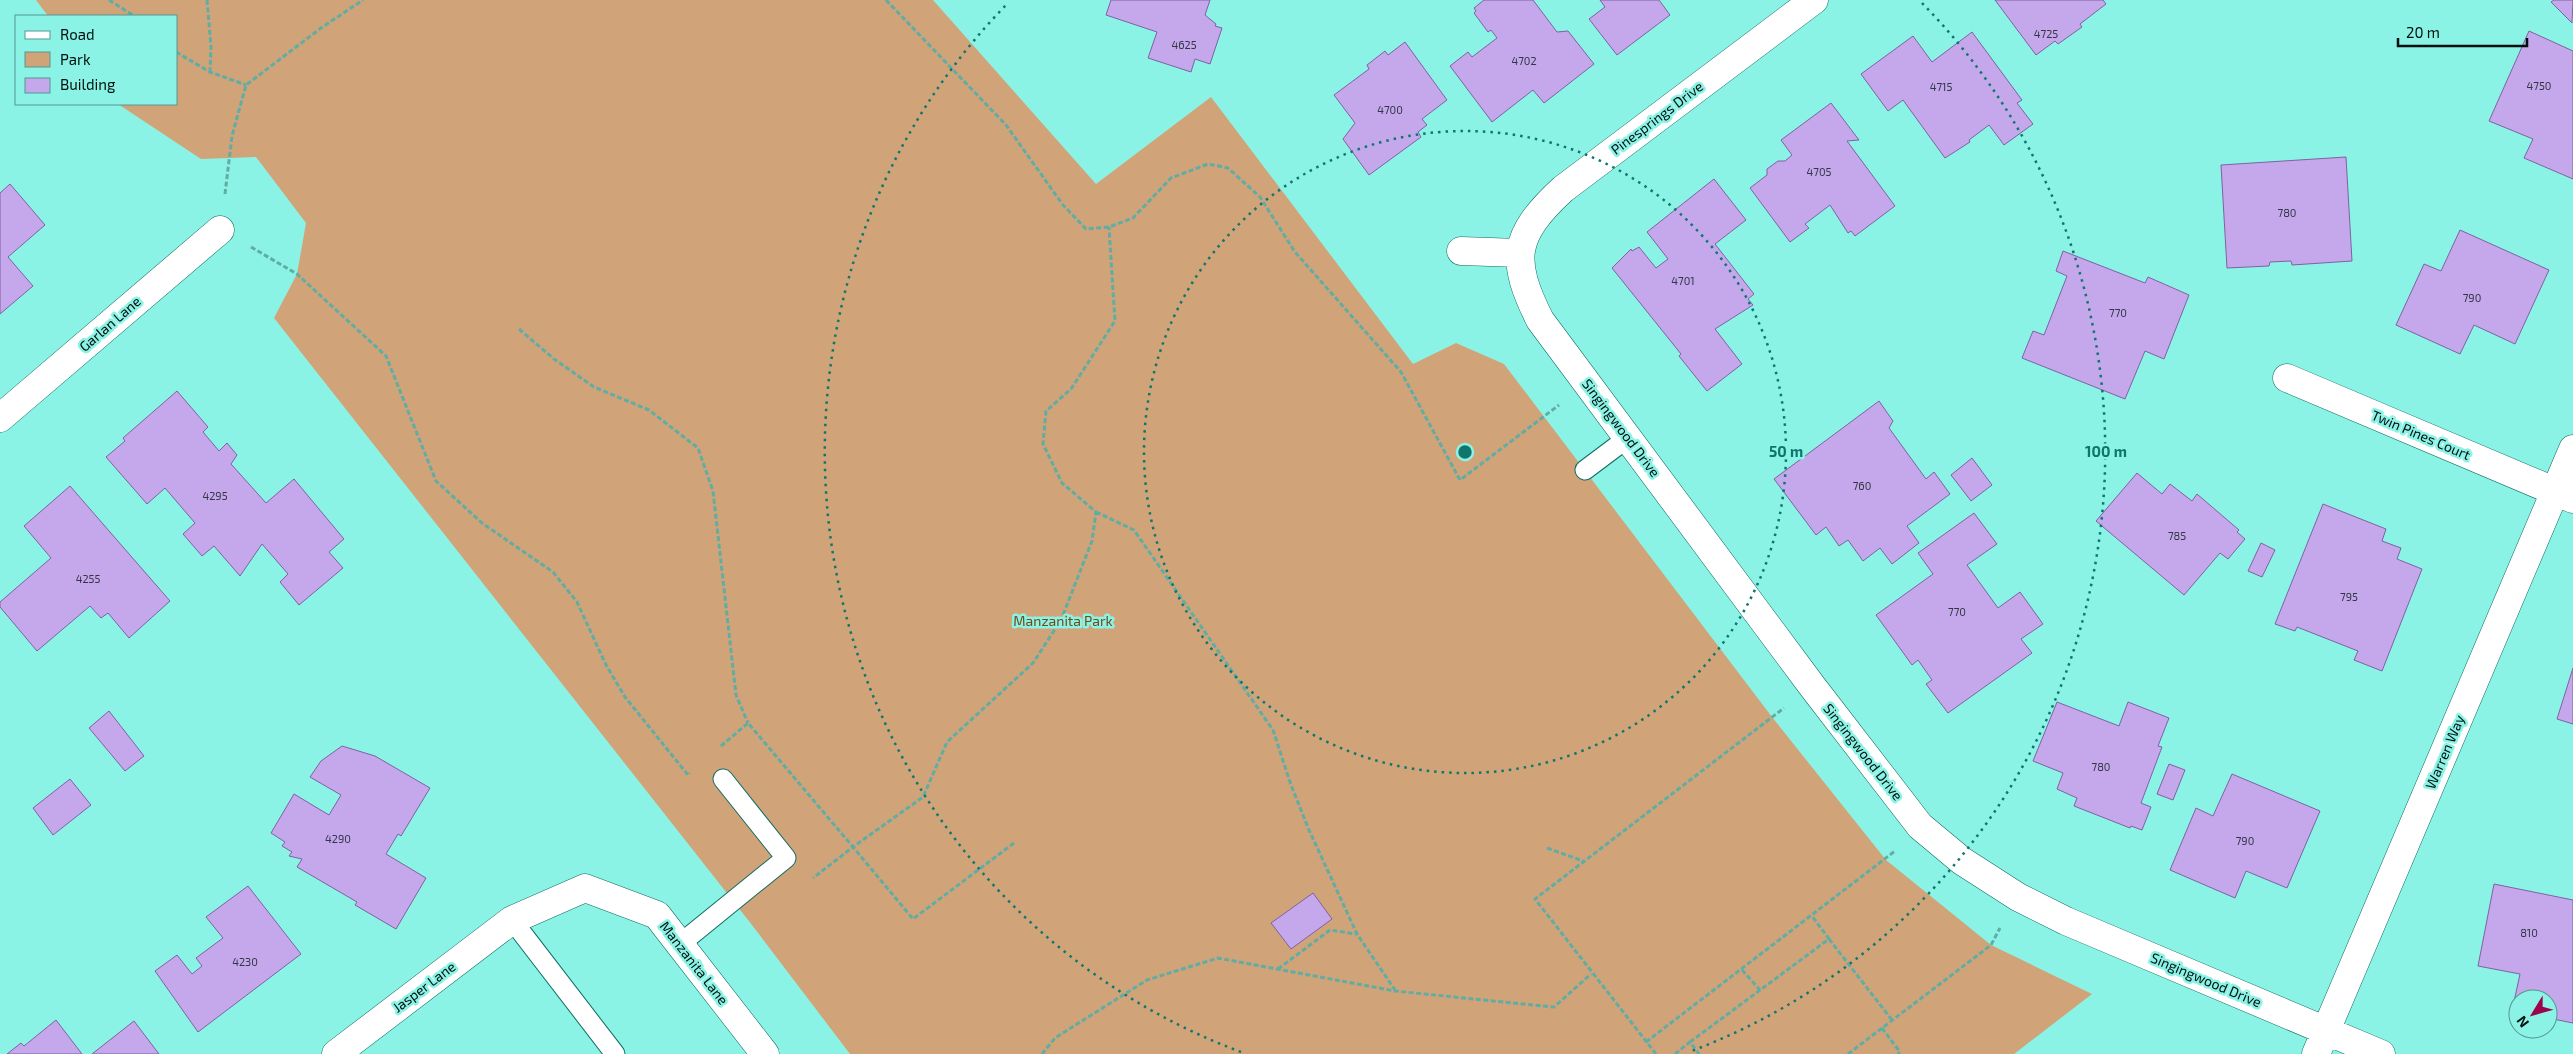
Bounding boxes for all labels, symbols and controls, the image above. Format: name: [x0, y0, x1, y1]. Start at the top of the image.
legend: [15, 15, 178, 105]
scale bar: [2398, 15, 2527, 47]
text: 20 m: [2406, 23, 2440, 41]
text: Road: [60, 25, 95, 43]
house number: 4725: [2034, 27, 2058, 40]
house number: 4625: [1171, 38, 1197, 51]
text: Park: [60, 50, 91, 68]
house number: 4702: [1511, 54, 1537, 67]
text: Building: [60, 75, 116, 93]
street label: Pinesprings Drive: [1607, 77, 1706, 158]
house number: 4750: [2527, 79, 2551, 92]
house number: 4715: [1930, 80, 1952, 93]
house number: 4700: [1377, 103, 1403, 116]
house number: 4705: [1807, 165, 1832, 178]
house number: 780: [2278, 206, 2296, 219]
house number: 4701: [1671, 274, 1695, 287]
house number: 790: [2463, 291, 2481, 304]
street label: Garlan Lane: [76, 292, 144, 355]
house number: 770: [2109, 306, 2127, 319]
street label: Singingwood Drive: [1579, 375, 1664, 480]
street label: Twin Pines Court: [2369, 406, 2473, 463]
text: 50 m: [1769, 442, 1803, 460]
text: 100 m: [2085, 442, 2127, 460]
centre of rings: [1456, 443, 1474, 461]
house number: 760: [1853, 479, 1871, 492]
house number: 4295: [202, 489, 228, 502]
house number: 785: [2168, 529, 2186, 542]
house number: 4255: [76, 572, 100, 585]
house number: 795: [2340, 590, 2358, 603]
house number: 770: [1948, 605, 1966, 618]
park label: Manzanita Park: [1013, 612, 1113, 629]
street label: Singingwood Drive: [1820, 700, 1907, 804]
street label: Warren Way: [2421, 712, 2468, 791]
house number: 780: [2092, 760, 2110, 773]
house number: 4290: [325, 832, 351, 845]
house number: 790: [2236, 834, 2254, 847]
street label: Manzanita Lane: [657, 918, 732, 1008]
house number: 810: [2520, 926, 2538, 939]
street label: Singingwood Drive: [2148, 949, 2264, 1011]
house number: 4230: [232, 955, 258, 968]
street label: Jasper Lane: [389, 957, 458, 1016]
north arrow: [2508, 989, 2558, 1039]
text: N: [2512, 1013, 2532, 1031]

